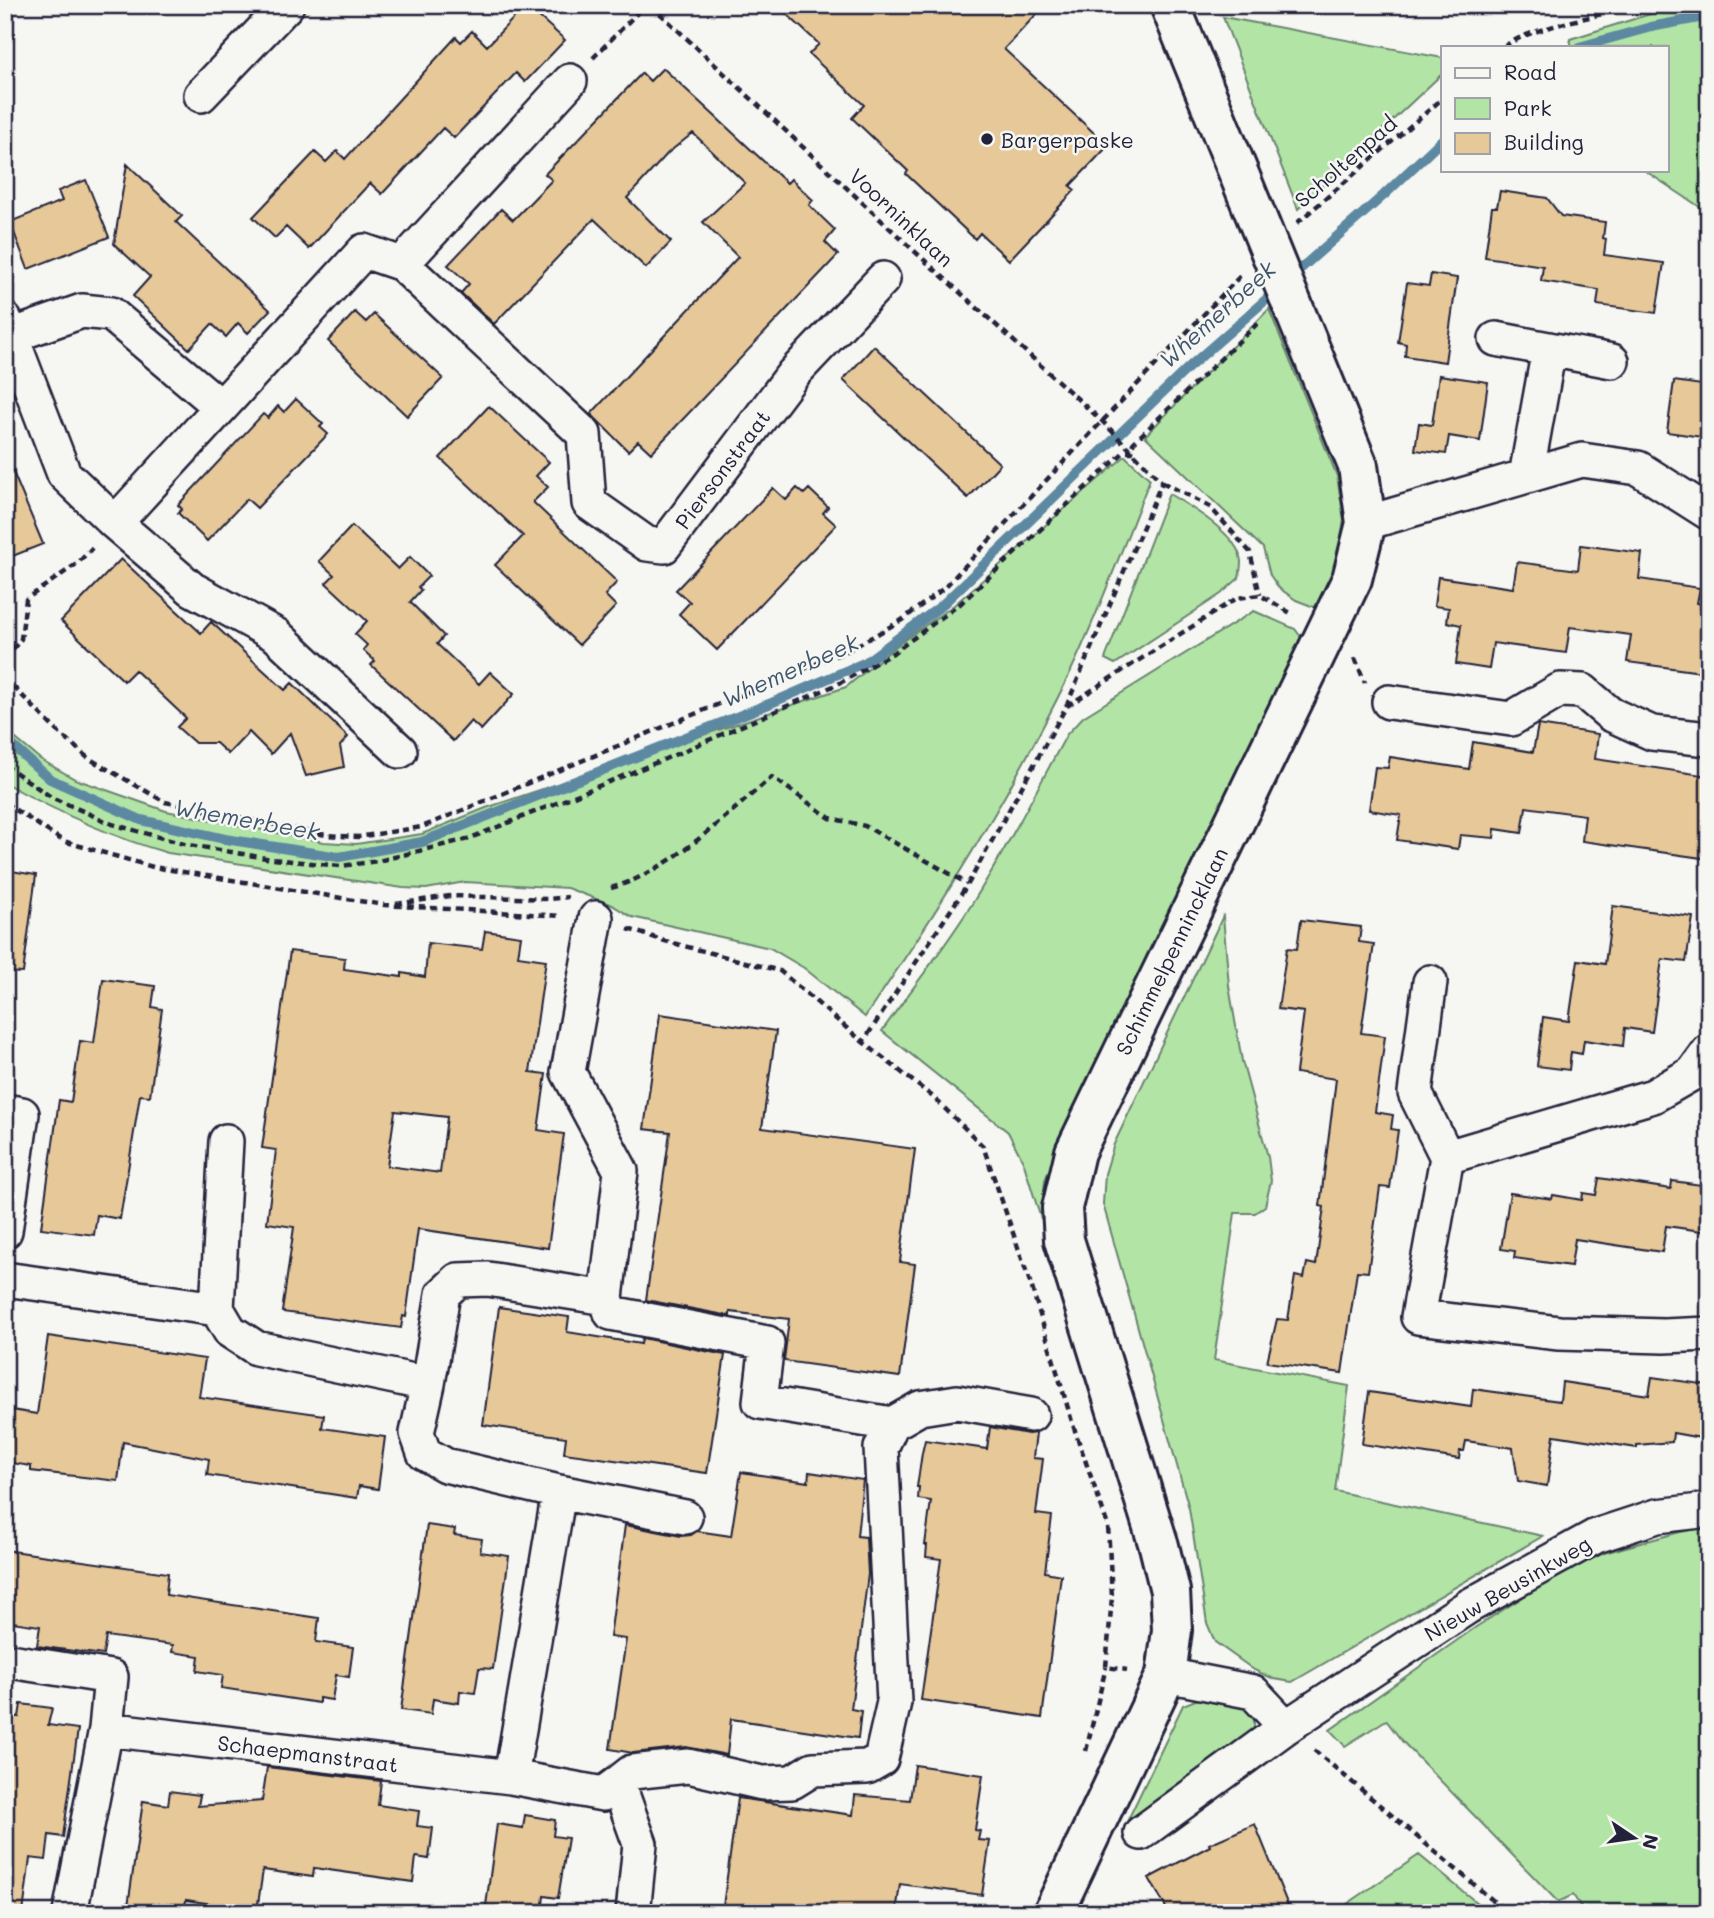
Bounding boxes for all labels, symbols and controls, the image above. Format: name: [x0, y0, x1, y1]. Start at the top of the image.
legend: [1441, 46, 1668, 172]
text: Road: [1504, 58, 1556, 85]
text: Park: [1504, 94, 1552, 121]
street label: Scholtenpad: [1288, 109, 1402, 213]
place label: Bargerpaske: [1001, 126, 1134, 153]
text: Building: [1504, 128, 1584, 155]
marker: Bargerpaske: [979, 131, 995, 147]
street label: Voorninklaan: [844, 162, 960, 272]
water label: Whemerbeek: [1152, 253, 1282, 374]
street label: Piersonstraat: [668, 404, 776, 534]
water label: Whemerbeek: [717, 626, 864, 714]
water label: Whemerbeek: [172, 791, 323, 847]
street label: Schimmelpennincklaan: [1109, 843, 1233, 1059]
street label: Nieuw Beusinkweg: [1419, 1529, 1595, 1647]
street label: Schaepmanstraat: [216, 1729, 400, 1777]
north arrow: [1598, 1802, 1668, 1872]
text: N: [1637, 1832, 1665, 1852]

